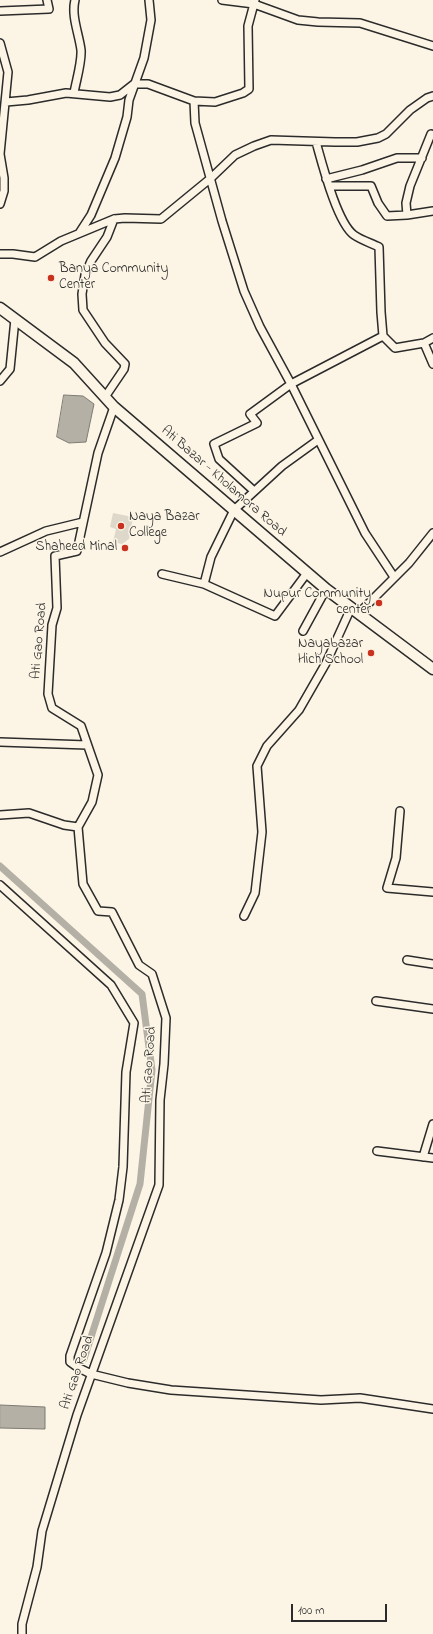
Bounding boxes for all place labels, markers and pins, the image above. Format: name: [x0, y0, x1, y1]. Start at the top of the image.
place label: Banya Community Center: [59, 262, 168, 294]
marker: Banya Community Center: [46, 273, 56, 283]
place label: Naya Bazar College: [129, 510, 200, 542]
marker: Naya Bazar College: [116, 521, 126, 531]
place label: Shaheed Minal: [35, 540, 117, 556]
marker: Shaheed Minal: [120, 543, 130, 553]
place label: Nupur Community center: [264, 587, 371, 620]
marker: Nupur Community center: [374, 598, 384, 608]
place label: Nayabazar Hich School: [298, 637, 363, 670]
marker: Nayabazar Hich School: [366, 648, 376, 658]

